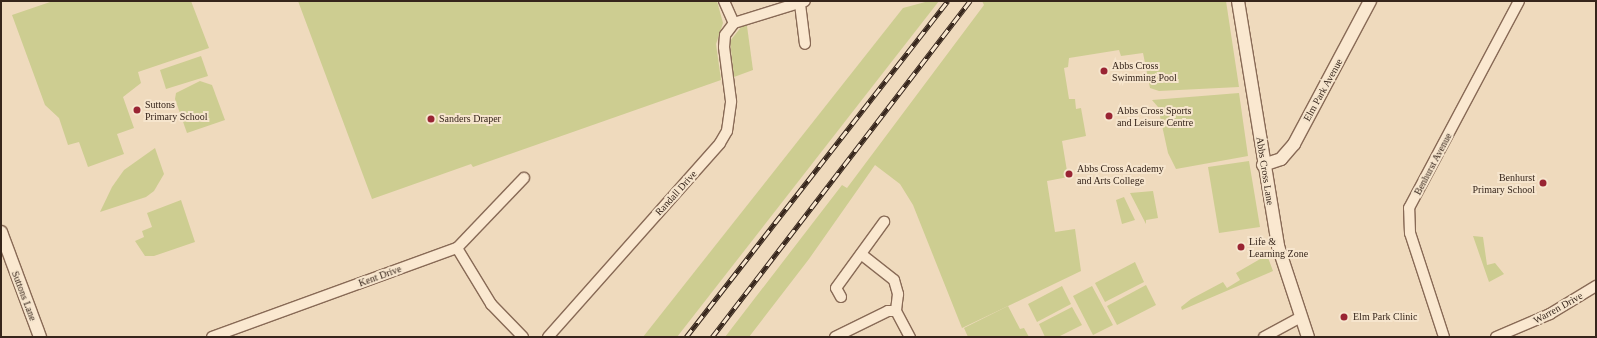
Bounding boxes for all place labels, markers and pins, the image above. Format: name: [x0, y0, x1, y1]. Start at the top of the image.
place label: Abbs Cross Swimming Pool: [1112, 59, 1177, 82]
marker: Abbs Cross Swimming Pool: [1099, 66, 1109, 76]
place label: Suttons Primary School: [145, 98, 207, 122]
place label: Abbs Cross Sports and Leisure Centre: [1117, 104, 1193, 128]
marker: Suttons Primary School: [132, 105, 142, 115]
marker: Abbs Cross Sports and Leisure Centre: [1104, 111, 1114, 121]
place label: Sanders Draper: [439, 113, 501, 125]
marker: Sanders Draper: [426, 114, 436, 124]
place label: Abbs Cross Academy and Arts College: [1077, 162, 1164, 186]
marker: Abbs Cross Academy and Arts College: [1064, 169, 1074, 179]
place label: Benhurst Primary School: [1473, 171, 1535, 194]
marker: Benhurst Primary School: [1538, 178, 1548, 188]
place label: Life & Learning Zone: [1249, 235, 1308, 258]
marker: Life & Learning Zone: [1236, 242, 1246, 252]
marker: Elm Park Clinic: [1338, 311, 1350, 323]
place label: Elm Park Clinic: [1353, 311, 1417, 323]

